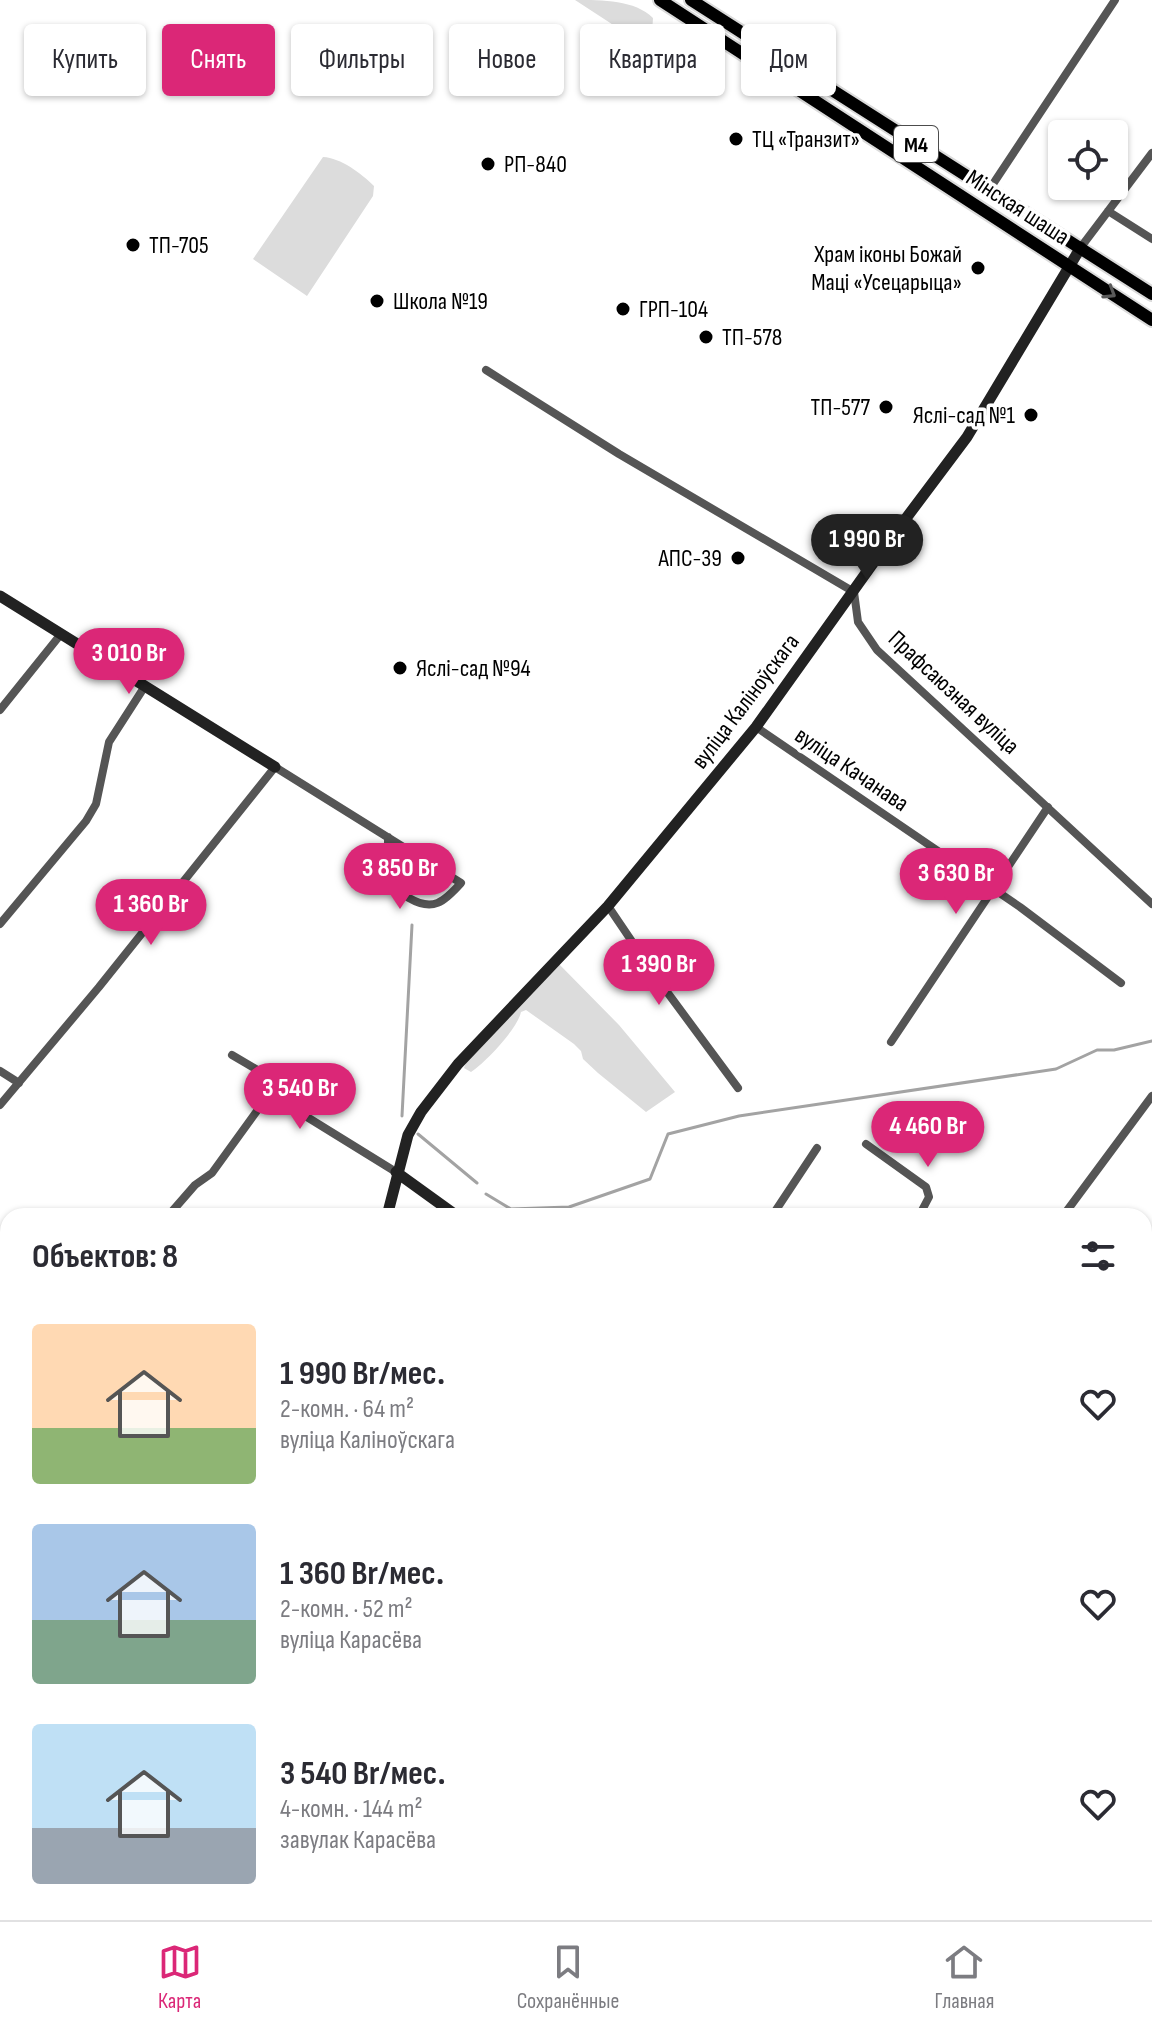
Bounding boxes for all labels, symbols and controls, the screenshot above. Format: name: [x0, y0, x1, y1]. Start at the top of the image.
chip: Купить: [24, 24, 146, 96]
chip: Снять: [162, 24, 275, 96]
chip: Фильтры: [291, 24, 433, 96]
chip: Новое: [449, 24, 564, 96]
chip: Квартира: [580, 24, 725, 96]
chip: Дом: [741, 24, 836, 96]
map controls: [1048, 120, 1128, 200]
button: locate: [1048, 120, 1128, 200]
place label: ТЦ «Транзит»: [752, 125, 860, 154]
road number: М4: [894, 126, 938, 162]
marker: ТЦ «Транзит»: [727, 130, 745, 148]
place label: РП-840: [504, 150, 567, 179]
marker: РП-840: [479, 155, 497, 173]
street label: Мінская шаша: [961, 163, 1075, 252]
place label: ТП-705: [149, 231, 209, 260]
marker: ТП-705: [124, 236, 142, 254]
place label: Храм іконы Божай Маці «Усецарыца»: [811, 240, 962, 297]
marker: Храм іконы Божай Маці «Усецарыца»: [969, 259, 987, 277]
one-way arrow: [1101, 284, 1116, 299]
place label: Школа №19: [393, 287, 488, 316]
marker: Школа №19: [368, 292, 386, 310]
place label: ГРП-104: [639, 295, 708, 324]
marker: ГРП-104: [614, 300, 632, 318]
place label: ТП-578: [722, 323, 782, 352]
marker: ТП-578: [697, 328, 715, 346]
place label: ТП-577: [810, 393, 870, 422]
marker: ТП-577: [877, 398, 895, 416]
place label: Яслі-сад №1: [913, 401, 1016, 430]
marker: Яслі-сад №1: [1022, 406, 1040, 424]
pin: 1 990 Br: [784, 514, 950, 582]
text: 1 990 Br: [829, 524, 905, 555]
place label: АПС-39: [658, 544, 722, 573]
marker: АПС-39: [729, 549, 747, 567]
street label: Прафсаюзная вуліца: [882, 624, 1025, 760]
pin: 3 010 Br: [46, 628, 212, 696]
street label: вуліца Каліноўскага: [685, 628, 806, 775]
text: 3 010 Br: [91, 638, 167, 669]
place label: Яслі-сад №94: [416, 654, 531, 683]
marker: Яслі-сад №94: [391, 659, 409, 677]
street label: вуліца Качанава: [789, 721, 914, 818]
pin: 3 850 Br: [317, 843, 483, 911]
pin: 3 630 Br: [873, 848, 1039, 916]
text: 3 850 Br: [362, 853, 438, 884]
text: 3 630 Br: [918, 858, 994, 889]
pin: 1 360 Br: [68, 879, 234, 947]
text: 1 360 Br: [113, 889, 189, 920]
pin: 1 390 Br: [576, 939, 742, 1007]
text: 1 390 Br: [621, 949, 697, 980]
pin: 3 540 Br: [217, 1063, 383, 1131]
text: 3 540 Br: [262, 1073, 338, 1104]
pin: 4 460 Br: [845, 1101, 1011, 1169]
text: 4 460 Br: [889, 1111, 967, 1142]
icon: filters: [1076, 1234, 1120, 1278]
text: Объектов: 8: [32, 1236, 178, 1277]
text: 1 990 Br/мес.: [280, 1353, 445, 1394]
icon: home: [96, 1356, 192, 1452]
icon: heart: [1076, 1382, 1120, 1426]
text: 2-комн. · 64 m²: [280, 1394, 414, 1425]
text: вуліца Каліноўскага: [280, 1425, 455, 1456]
text: 1 360 Br/мес.: [280, 1553, 444, 1594]
icon: home: [96, 1556, 192, 1652]
icon: heart: [1076, 1582, 1120, 1626]
text: 2-комн. · 52 m²: [280, 1594, 413, 1625]
text: вуліца Карасёва: [280, 1625, 422, 1656]
text: 3 540 Br/мес.: [280, 1753, 445, 1794]
icon: home: [96, 1756, 192, 1852]
icon: heart: [1076, 1782, 1120, 1826]
text: 4-комн. · 144 m²: [280, 1794, 423, 1825]
text: завулак Карасёва: [280, 1825, 436, 1856]
tab: Карта: [158, 1940, 202, 2015]
tab: Сохранённые: [517, 1940, 619, 2015]
tab: Главная: [934, 1940, 994, 2015]

